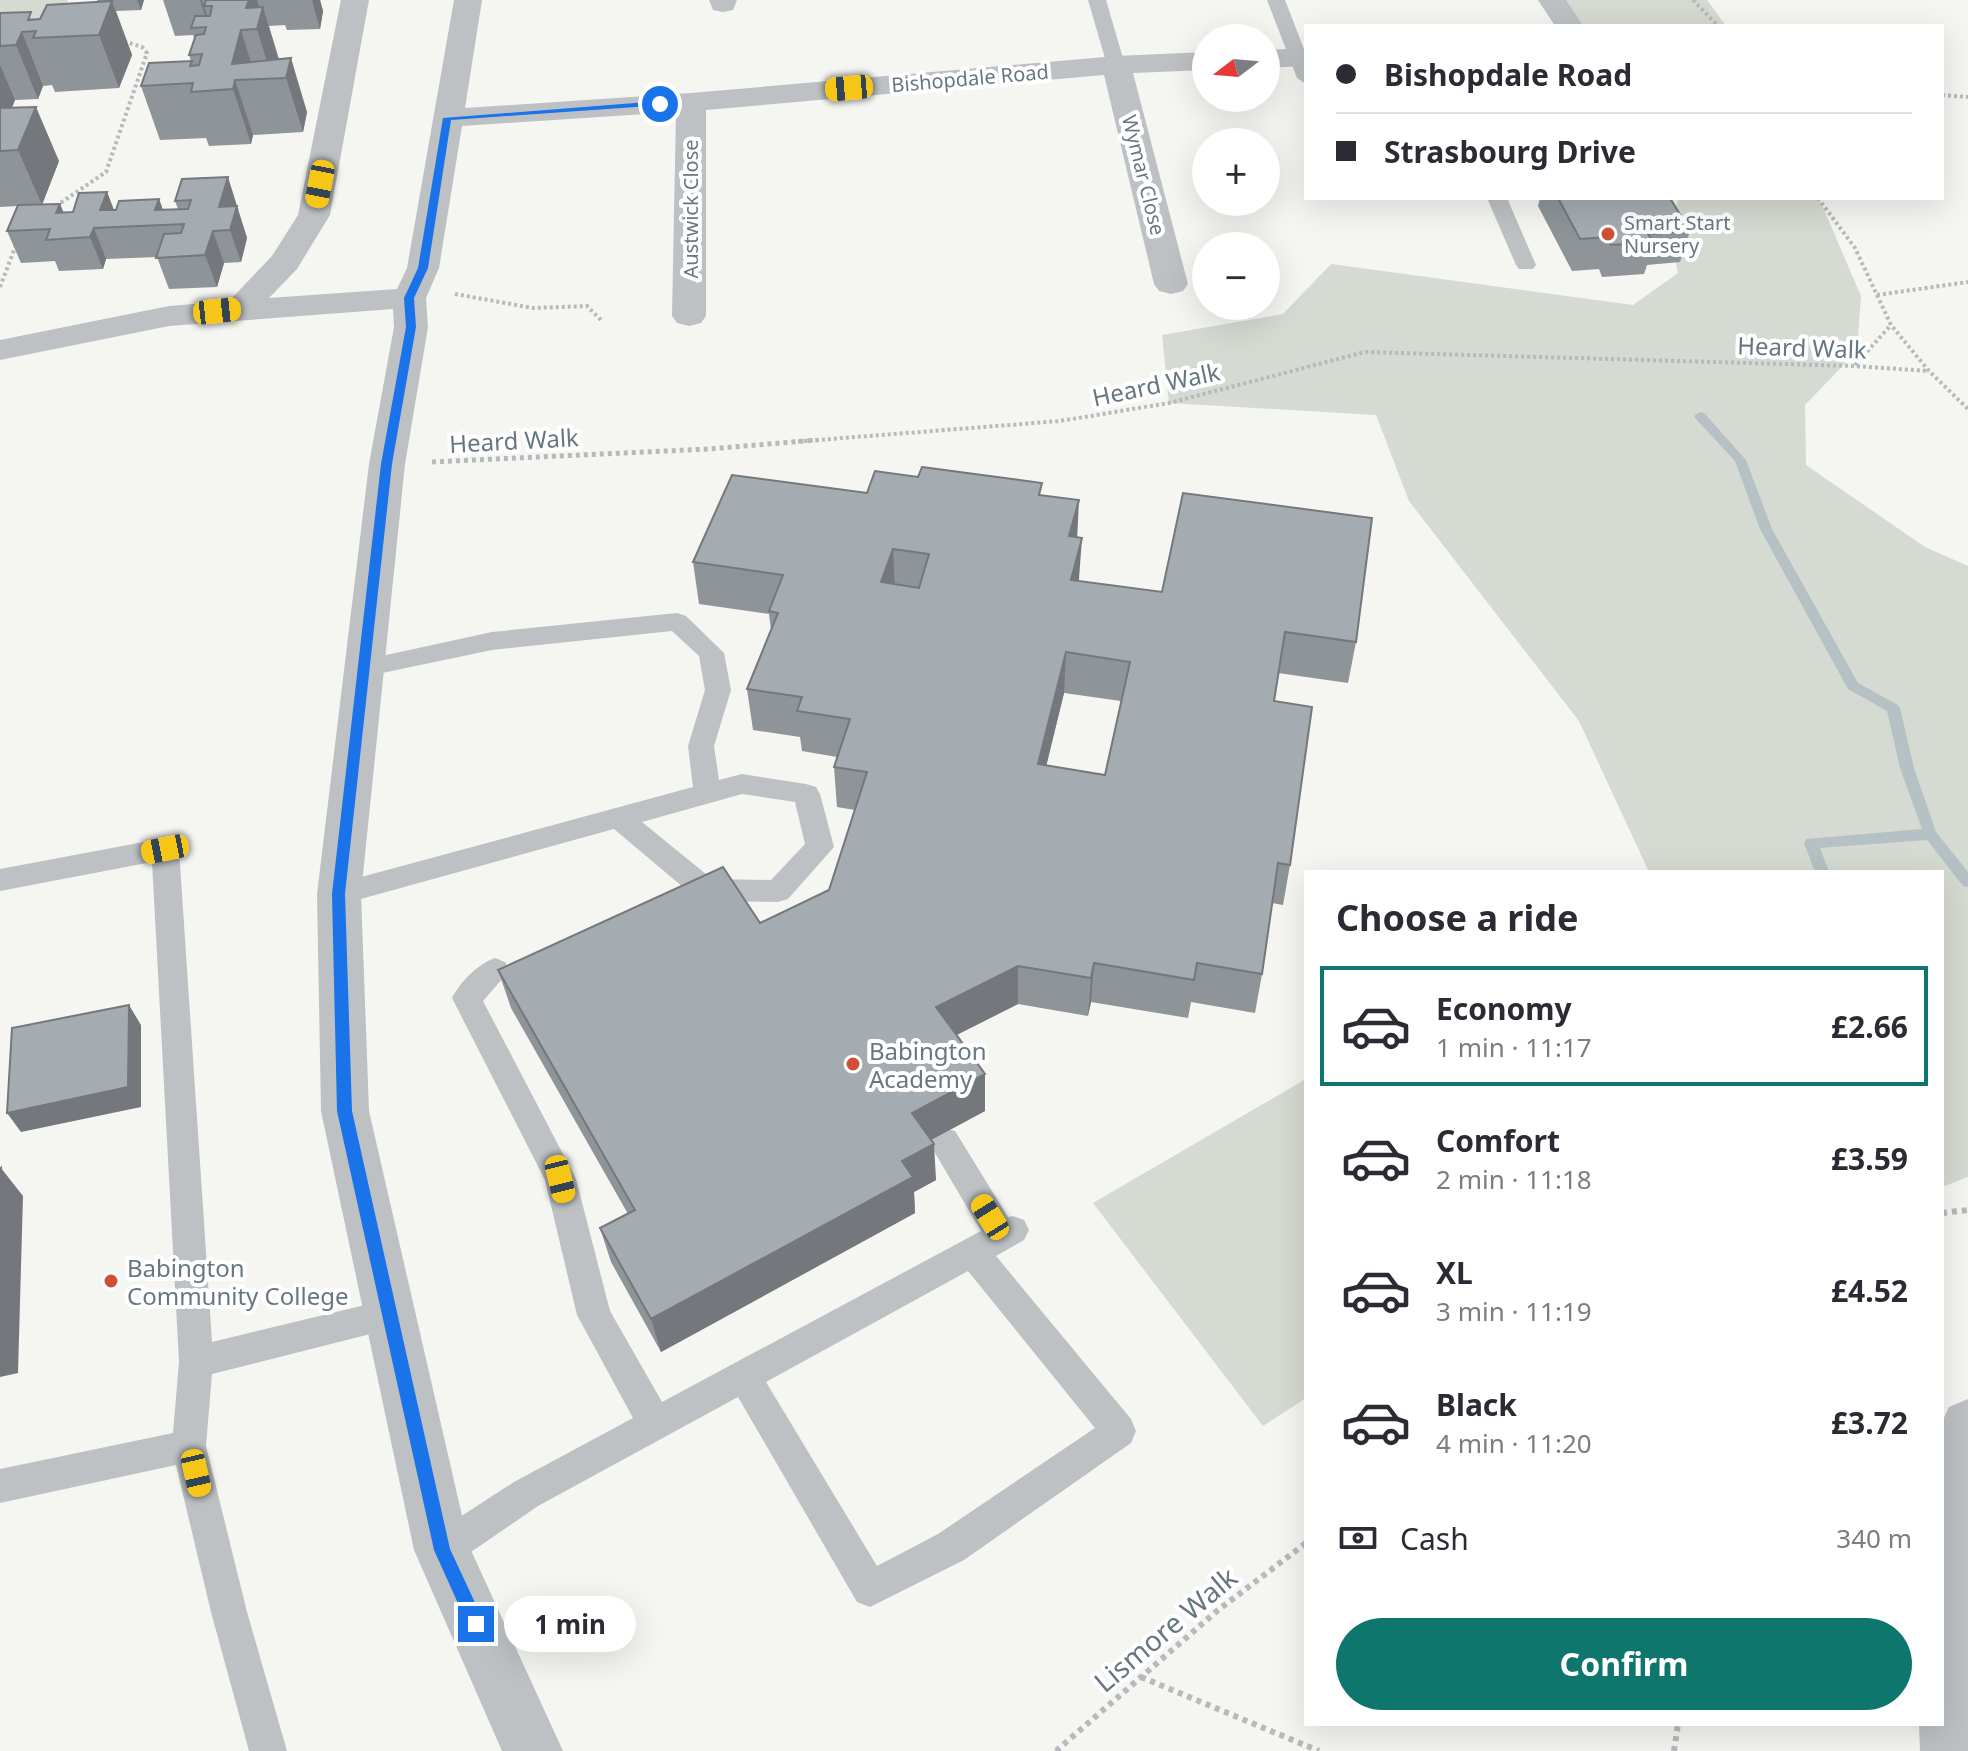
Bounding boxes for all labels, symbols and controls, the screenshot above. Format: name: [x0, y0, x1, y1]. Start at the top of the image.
north arrow: [1192, 24, 1280, 112]
map controls: [1192, 24, 1280, 320]
text: Bishopdale Road: [1384, 54, 1632, 95]
street label: Bishopdale Road: [890, 58, 1050, 98]
car: [824, 74, 874, 102]
route start: [642, 86, 678, 122]
street label: Wymar Close: [1116, 112, 1172, 238]
button: +: [1192, 128, 1280, 216]
text: Strasbourg Drive: [1384, 131, 1636, 172]
street label: Austwick Close: [677, 139, 704, 279]
car: [304, 158, 336, 210]
place label: Smart Start Nursery: [1624, 209, 1730, 259]
marker: Smart Start Nursery: [1599, 225, 1617, 243]
button: −: [1192, 232, 1280, 320]
car: [192, 297, 242, 325]
street label: Heard Walk: [1737, 328, 1867, 366]
street label: Heard Walk: [1089, 354, 1223, 414]
street label: Heard Walk: [448, 420, 580, 460]
car: [139, 833, 191, 865]
text: Choose a ride: [1336, 893, 1578, 942]
text: Economy: [1436, 988, 1572, 1029]
icon: car: [1340, 990, 1412, 1062]
text: £2.66: [1831, 1006, 1908, 1047]
text: 1 min · 11:17: [1436, 1029, 1592, 1065]
place label: Babington Academy: [869, 1034, 987, 1095]
marker: Babington Academy: [844, 1055, 862, 1073]
text: Comfort: [1436, 1120, 1560, 1161]
icon: car: [1340, 1122, 1412, 1194]
text: £3.59: [1831, 1138, 1908, 1179]
car: [543, 1153, 577, 1205]
text: 2 min · 11:18: [1436, 1161, 1592, 1197]
car: [967, 1190, 1013, 1244]
place label: Babington Community College: [127, 1251, 348, 1312]
text: XL: [1436, 1252, 1473, 1293]
icon: car: [1340, 1254, 1412, 1326]
text: £4.52: [1831, 1270, 1908, 1311]
marker: Babington Community College: [102, 1272, 120, 1290]
text: 3 min · 11:19: [1436, 1293, 1592, 1329]
text: Black: [1436, 1384, 1517, 1425]
icon: car: [1340, 1386, 1412, 1458]
text: £3.72: [1831, 1402, 1908, 1443]
text: 4 min · 11:20: [1436, 1425, 1592, 1461]
car: [179, 1447, 213, 1499]
icon: cash: [1336, 1516, 1380, 1560]
text: Cash: [1400, 1518, 1469, 1559]
text: 340 m: [1836, 1520, 1912, 1556]
street label: Lismore Walk: [1085, 1558, 1245, 1700]
callout: 1 min: [504, 1596, 636, 1652]
route end: [458, 1606, 494, 1642]
text: 1 min: [534, 1606, 606, 1642]
button: Confirm: [1336, 1618, 1912, 1710]

